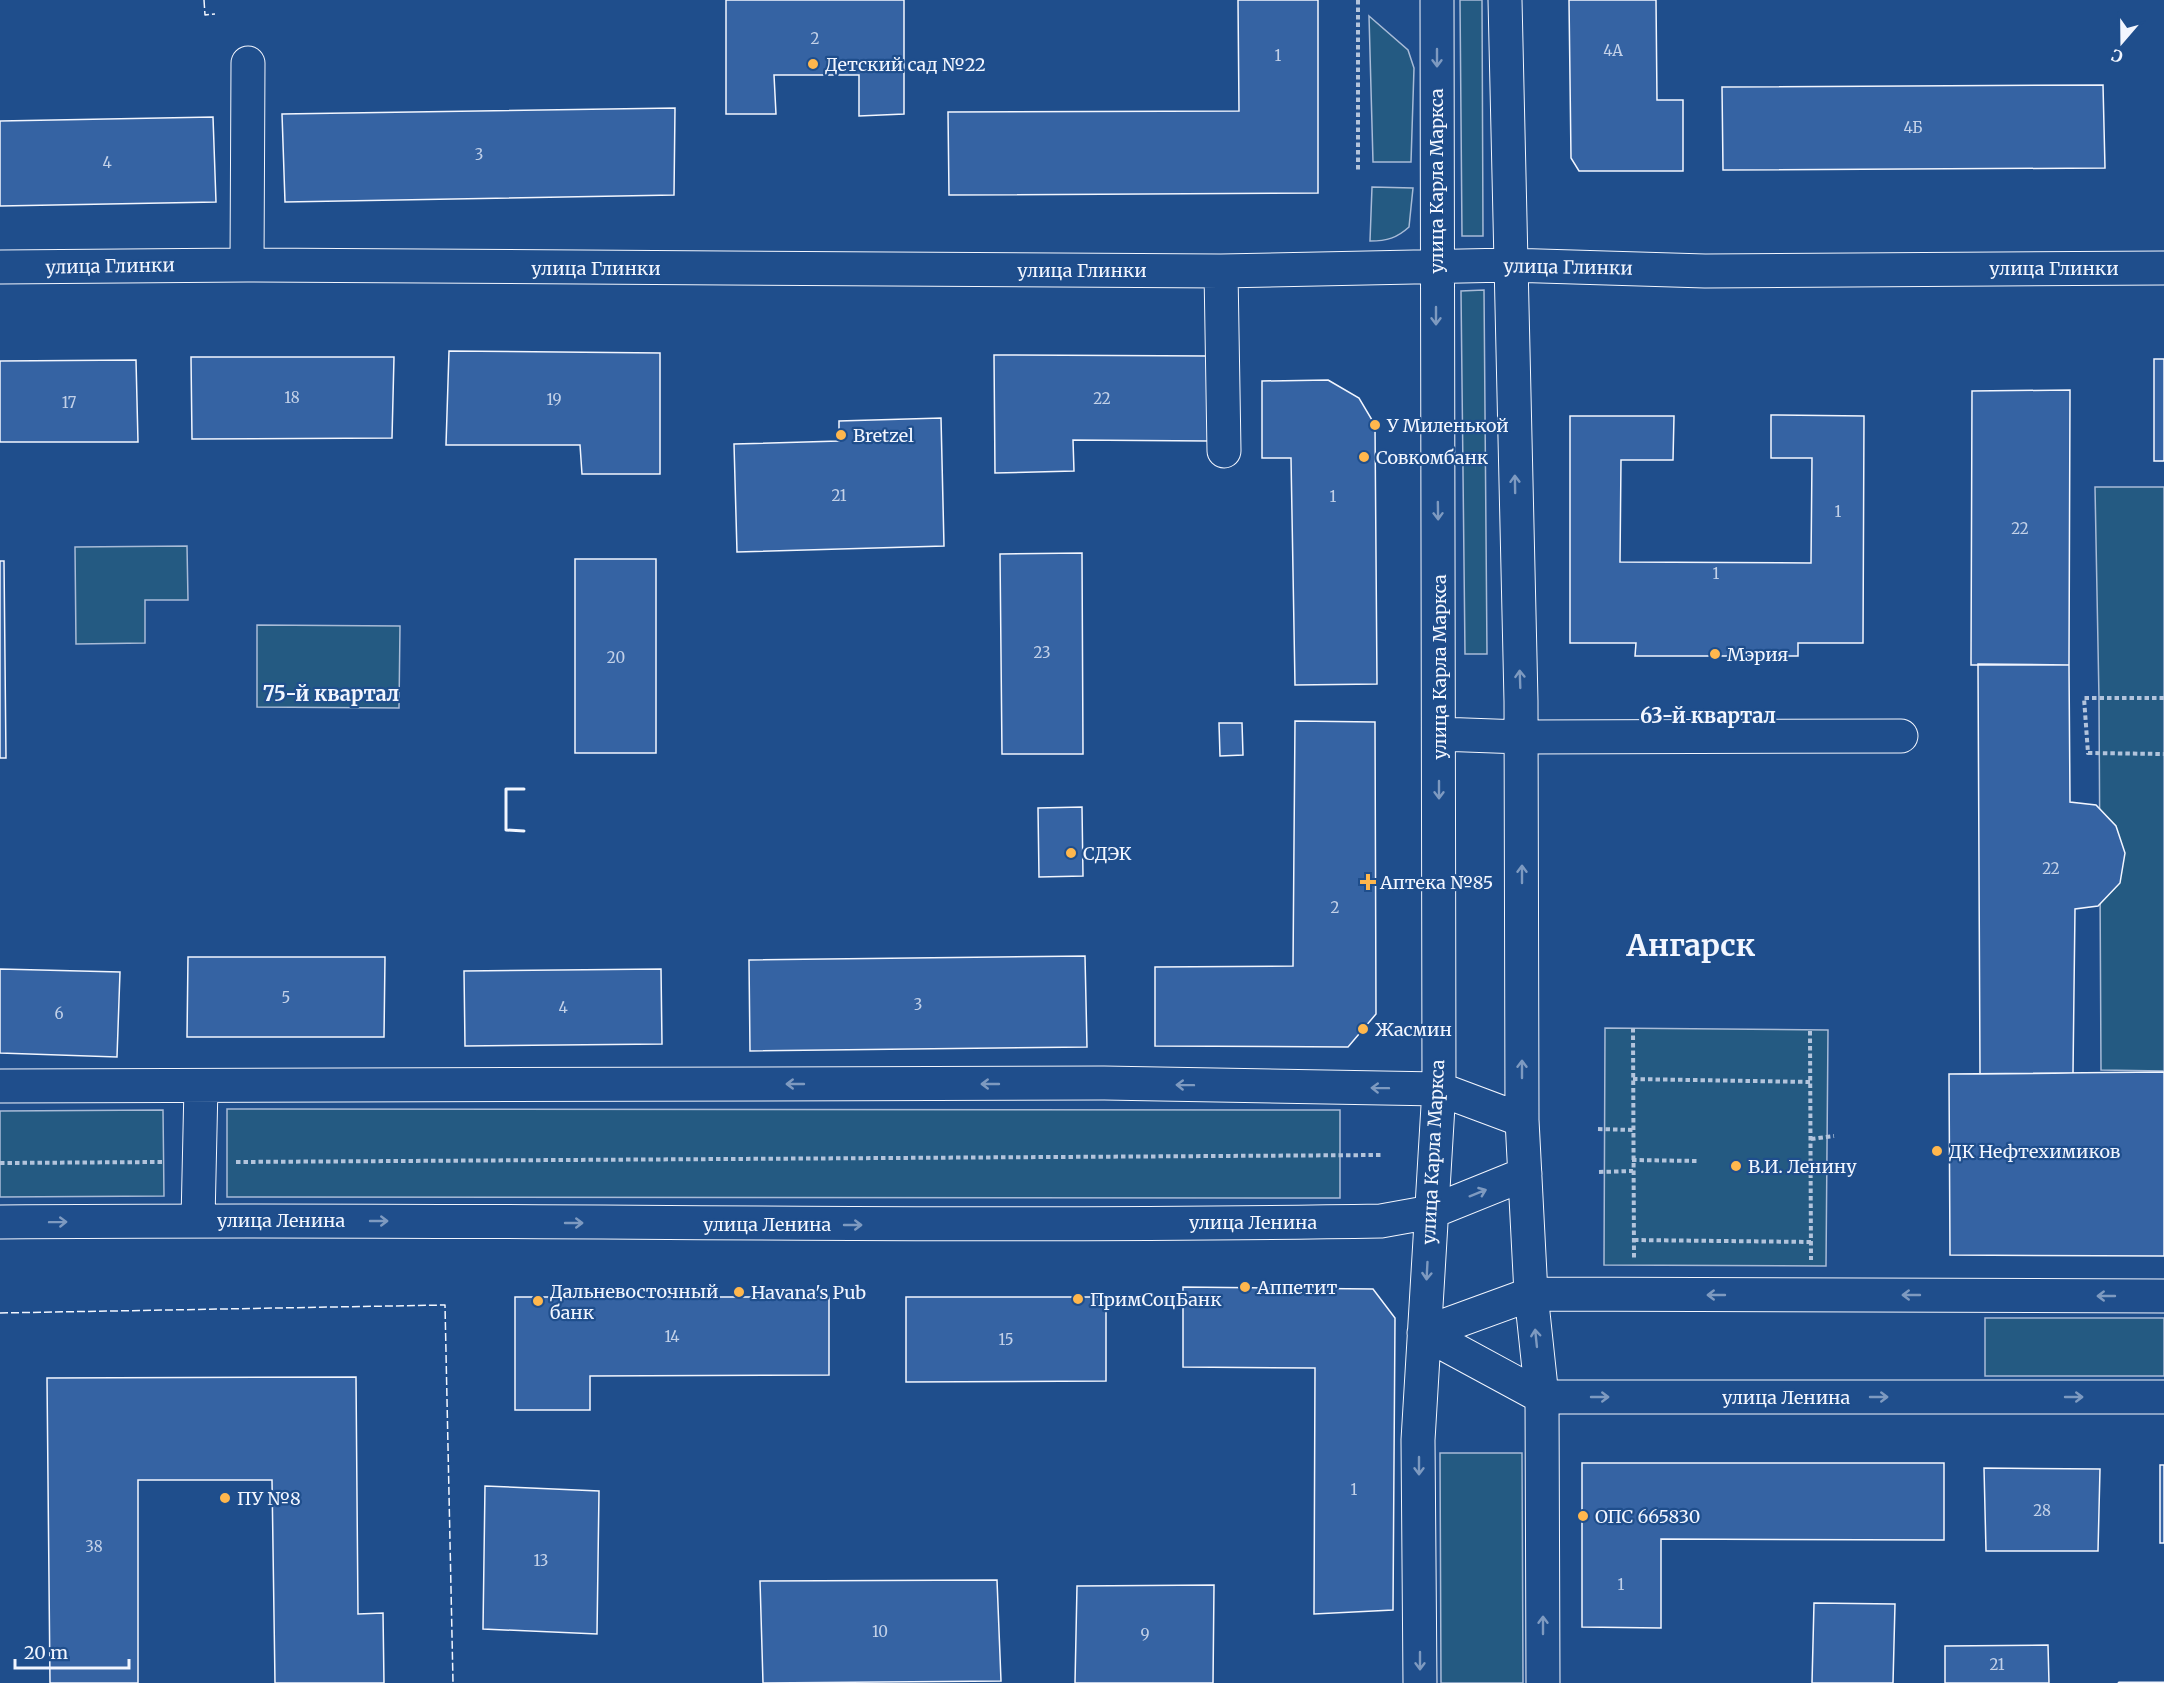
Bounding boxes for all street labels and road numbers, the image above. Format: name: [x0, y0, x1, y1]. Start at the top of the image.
street label: улица Карла Маркса: [1425, 88, 1448, 274]
street label: улица Глинки: [45, 253, 175, 279]
street label: улица Глинки: [1503, 254, 1633, 280]
street label: улица Глинки: [531, 257, 661, 280]
street label: улица Глинки: [1989, 257, 2119, 280]
street label: улица Глинки: [1017, 259, 1147, 282]
street label: улица Карла Маркса: [1428, 574, 1451, 760]
street label: улица Карла Маркса: [1417, 1059, 1449, 1245]
street label: улица Ленина: [217, 1209, 345, 1232]
street label: улица Ленина: [1189, 1211, 1317, 1234]
street label: улица Ленина: [703, 1213, 831, 1236]
street label: улица Ленина: [1722, 1386, 1850, 1409]

